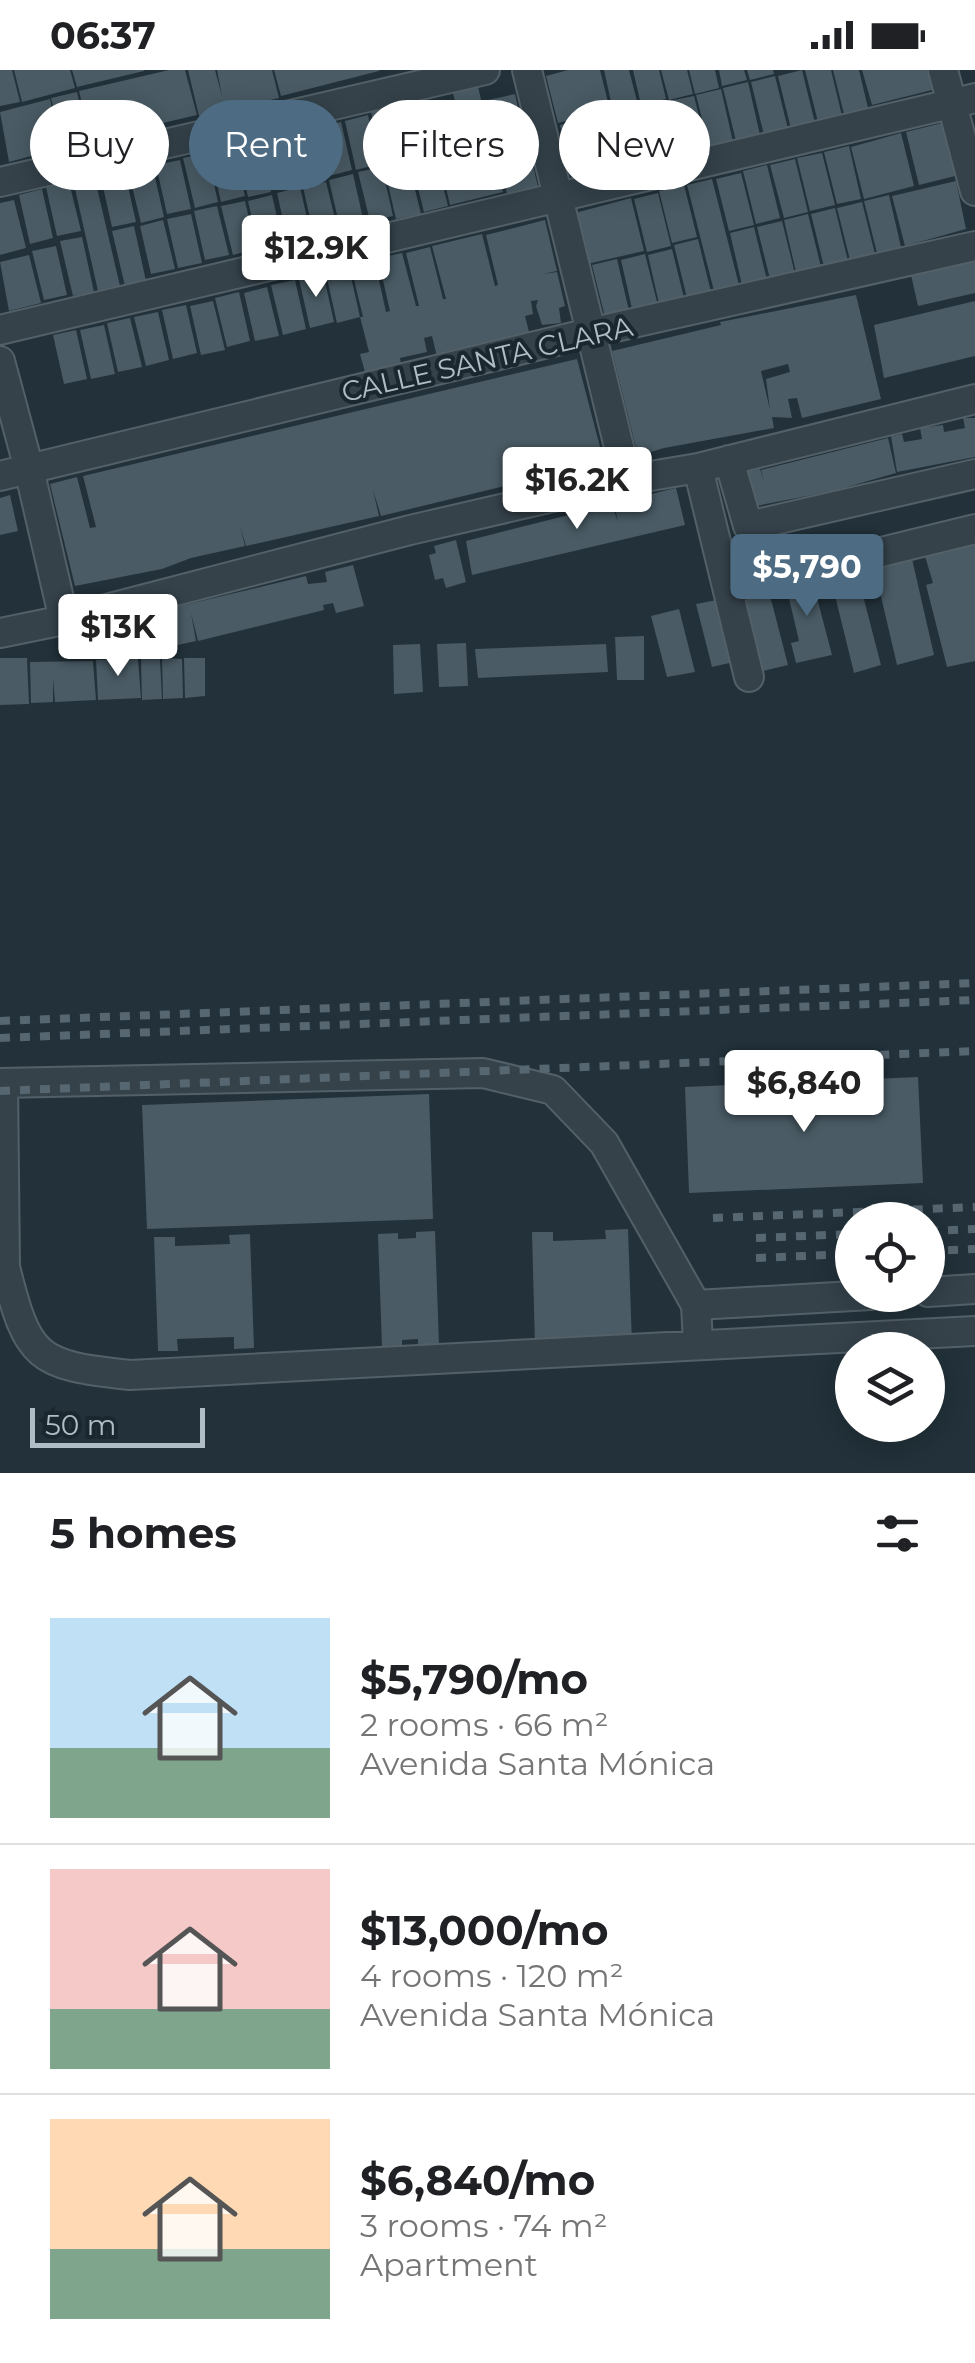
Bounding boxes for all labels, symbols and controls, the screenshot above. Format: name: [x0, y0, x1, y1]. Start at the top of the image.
text: 06:37: [50, 12, 156, 59]
chip: Buy: [30, 100, 169, 190]
chip: Rent: [189, 100, 343, 190]
chip: Filters: [363, 100, 539, 190]
chip: New: [559, 100, 710, 190]
pin: $12.9K: [235, 215, 397, 300]
text: $12.9K: [264, 228, 368, 267]
street label: CALLE SANTA CLARA: [338, 309, 637, 409]
pin: $16.2K: [496, 447, 658, 532]
text: $16.2K: [525, 460, 629, 499]
pin: $5,790: [726, 534, 888, 619]
text: $5,790: [752, 547, 862, 586]
pin: $13K: [59, 594, 177, 679]
text: $13K: [80, 607, 156, 646]
pin: $6,840: [723, 1050, 885, 1135]
text: $6,840: [747, 1063, 861, 1102]
map controls: [835, 1202, 945, 1442]
button: locate: [835, 1202, 945, 1312]
button: layers: [835, 1332, 945, 1442]
scale bar: [30, 1403, 205, 1448]
text: 50 m: [45, 1408, 116, 1442]
icon: filters: [870, 1506, 925, 1561]
text: 5 homes: [50, 1507, 237, 1559]
text: $5,790/mo: [360, 1653, 588, 1705]
icon: home: [130, 1658, 250, 1778]
text: 2 rooms · 66 m²: [360, 1705, 609, 1744]
text: Avenida Santa Mónica: [360, 1744, 715, 1783]
text: $13,000/mo: [360, 1904, 608, 1956]
icon: home: [130, 1909, 250, 2029]
text: 4 rooms · 120 m²: [360, 1956, 623, 1995]
text: Avenida Santa Mónica: [360, 1995, 715, 2034]
text: $6,840/mo: [360, 2154, 595, 2206]
icon: home: [130, 2159, 250, 2279]
text: 3 rooms · 74 m²: [360, 2206, 607, 2245]
text: Apartment: [360, 2245, 538, 2284]

